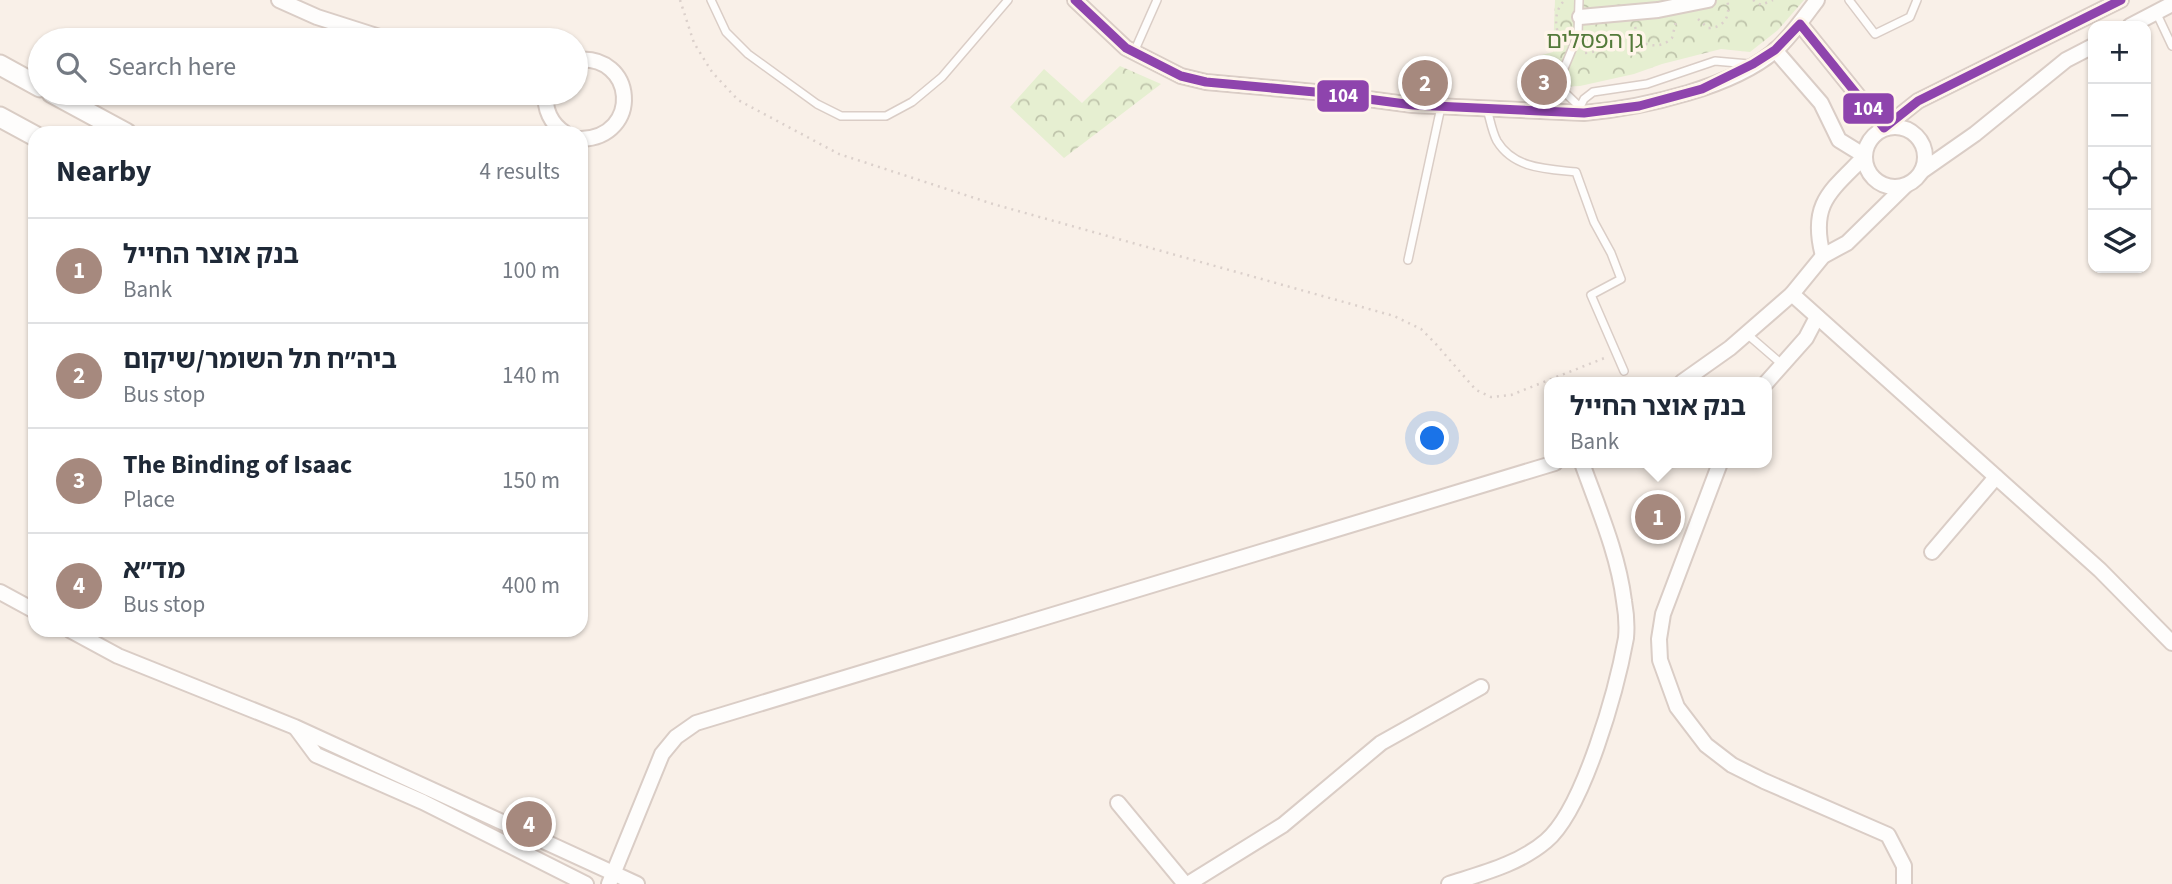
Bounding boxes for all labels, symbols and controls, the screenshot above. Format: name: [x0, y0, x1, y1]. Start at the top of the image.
map controls: [2088, 21, 2151, 273]
button: +: [2088, 21, 2151, 84]
park label: גן הפסלים: [1546, 24, 1644, 57]
search box: [28, 28, 588, 105]
icon: search: [52, 48, 90, 86]
text: Search here: [108, 48, 236, 85]
pin: 3: [1521, 56, 1567, 108]
pin: 2: [1402, 57, 1448, 109]
line badge: 104: [1316, 79, 1370, 113]
text: 104: [1328, 83, 1358, 110]
button: −: [2088, 84, 2151, 147]
line badge: 104: [1842, 92, 1895, 125]
text: 104: [1853, 96, 1883, 123]
button: locate: [2088, 147, 2151, 210]
text: Nearby: [56, 150, 151, 193]
text: 4 results: [480, 155, 560, 188]
button: layers: [2088, 210, 2151, 273]
text: בנק אוצר החייל: [123, 236, 299, 273]
text: 1: [73, 254, 85, 287]
text: 100 m: [502, 254, 560, 287]
text: Bank: [123, 273, 172, 306]
text: ביה״ח תל השומר/שיקום: [123, 341, 397, 378]
text: 2: [73, 359, 85, 392]
text: 140 m: [502, 359, 560, 392]
popup: [1544, 377, 1772, 468]
text: Bus stop: [123, 378, 205, 411]
text: בנק אוצר החייל: [1570, 388, 1746, 425]
your location: [1415, 421, 1449, 455]
text: Bank: [1570, 425, 1619, 458]
text: The Binding of Isaac: [123, 446, 352, 483]
text: 3: [73, 464, 85, 497]
text: 150 m: [502, 464, 560, 497]
text: Place: [123, 483, 175, 516]
pin: 1: [1635, 491, 1681, 543]
text: מד״א: [123, 551, 185, 588]
text: 4: [73, 569, 85, 602]
text: 400 m: [502, 569, 560, 602]
text: Bus stop: [123, 588, 205, 621]
pin: 4: [506, 798, 552, 850]

